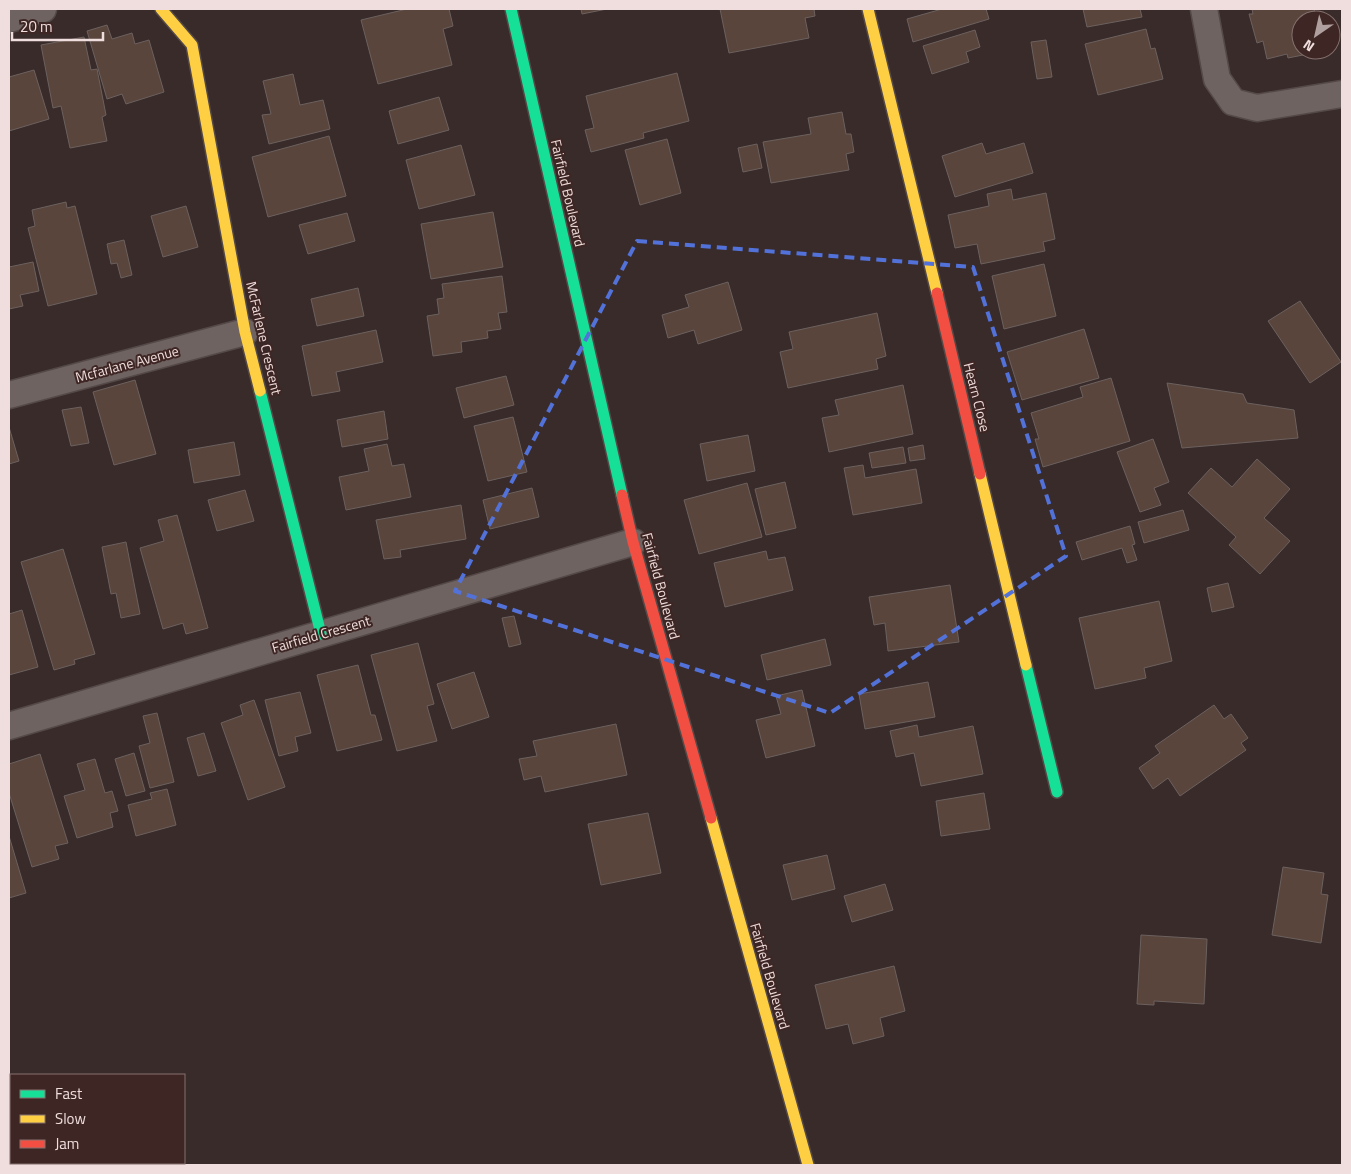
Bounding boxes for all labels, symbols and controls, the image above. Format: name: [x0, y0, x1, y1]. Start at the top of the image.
scale bar: [12, 10, 104, 42]
north arrow: [1291, 10, 1341, 60]
text: 20 m: [20, 15, 53, 38]
text: N: [1299, 35, 1318, 58]
street label: Fairfield Boulevard: [546, 137, 591, 249]
street label: McFarlene Crescent: [241, 279, 288, 397]
street label: Mcfarlane Avenue: [73, 340, 181, 387]
street label: Hearn Close: [959, 360, 996, 434]
street label: Fairfield Boulevard: [637, 530, 686, 642]
street label: Fairfield Crescent: [269, 609, 373, 658]
street label: Fairfield Boulevard: [745, 920, 796, 1031]
legend: [10, 1074, 185, 1164]
text: Fast: [55, 1082, 83, 1105]
text: Slow: [55, 1107, 86, 1130]
text: Jam: [55, 1132, 79, 1155]

